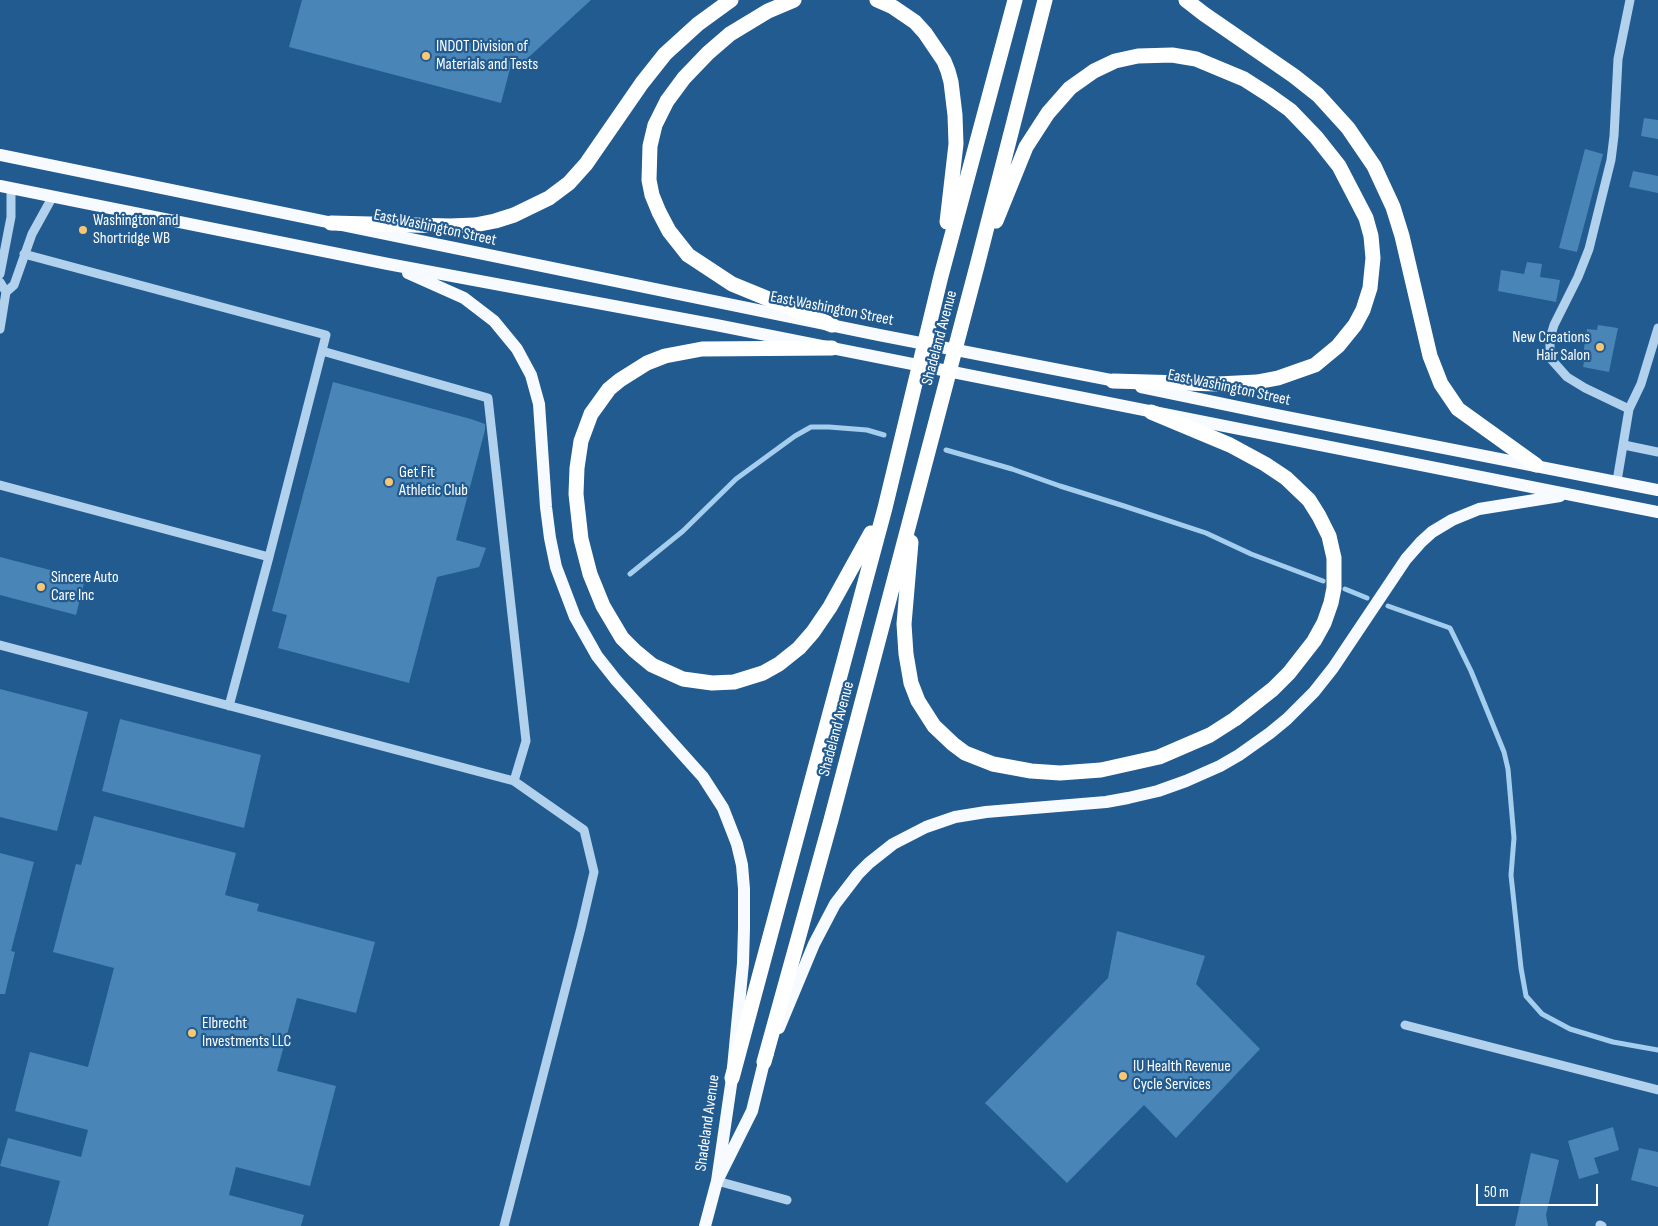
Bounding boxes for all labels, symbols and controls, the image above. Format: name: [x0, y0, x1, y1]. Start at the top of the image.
place label: INDOT Division of Materials and Tests: [436, 37, 538, 75]
marker: INDOT Division of Materials and Tests: [420, 50, 432, 62]
street label: East Washington Street: [372, 206, 498, 250]
place label: Washington and Shortridge WB: [93, 211, 178, 249]
marker: Washington and Shortridge WB: [77, 224, 89, 236]
street label: East Washington Street: [769, 288, 895, 330]
street label: Shadeland Avenue: [918, 289, 962, 387]
place label: New Creations Hair Salon: [1512, 328, 1590, 366]
marker: New Creations Hair Salon: [1594, 341, 1606, 353]
street label: East Washington Street: [1166, 366, 1292, 410]
place label: Get Fit Athletic Club: [399, 463, 468, 501]
marker: Get Fit Athletic Club: [383, 476, 395, 488]
place label: Sincere Auto Care Inc: [51, 568, 119, 606]
marker: Sincere Auto Care Inc: [35, 581, 47, 593]
street label: Shadeland Avenue: [815, 680, 859, 778]
place label: Elbrecht Investments LLC: [202, 1014, 291, 1052]
marker: Elbrecht Investments LLC: [186, 1027, 198, 1039]
place label: IU Health Revenue Cycle Services: [1133, 1057, 1231, 1095]
marker: IU Health Revenue Cycle Services: [1117, 1070, 1129, 1082]
street label: Shadeland Avenue: [692, 1073, 724, 1173]
scale bar: [1478, 1174, 1600, 1206]
text: 50 m: [1484, 1183, 1509, 1202]

